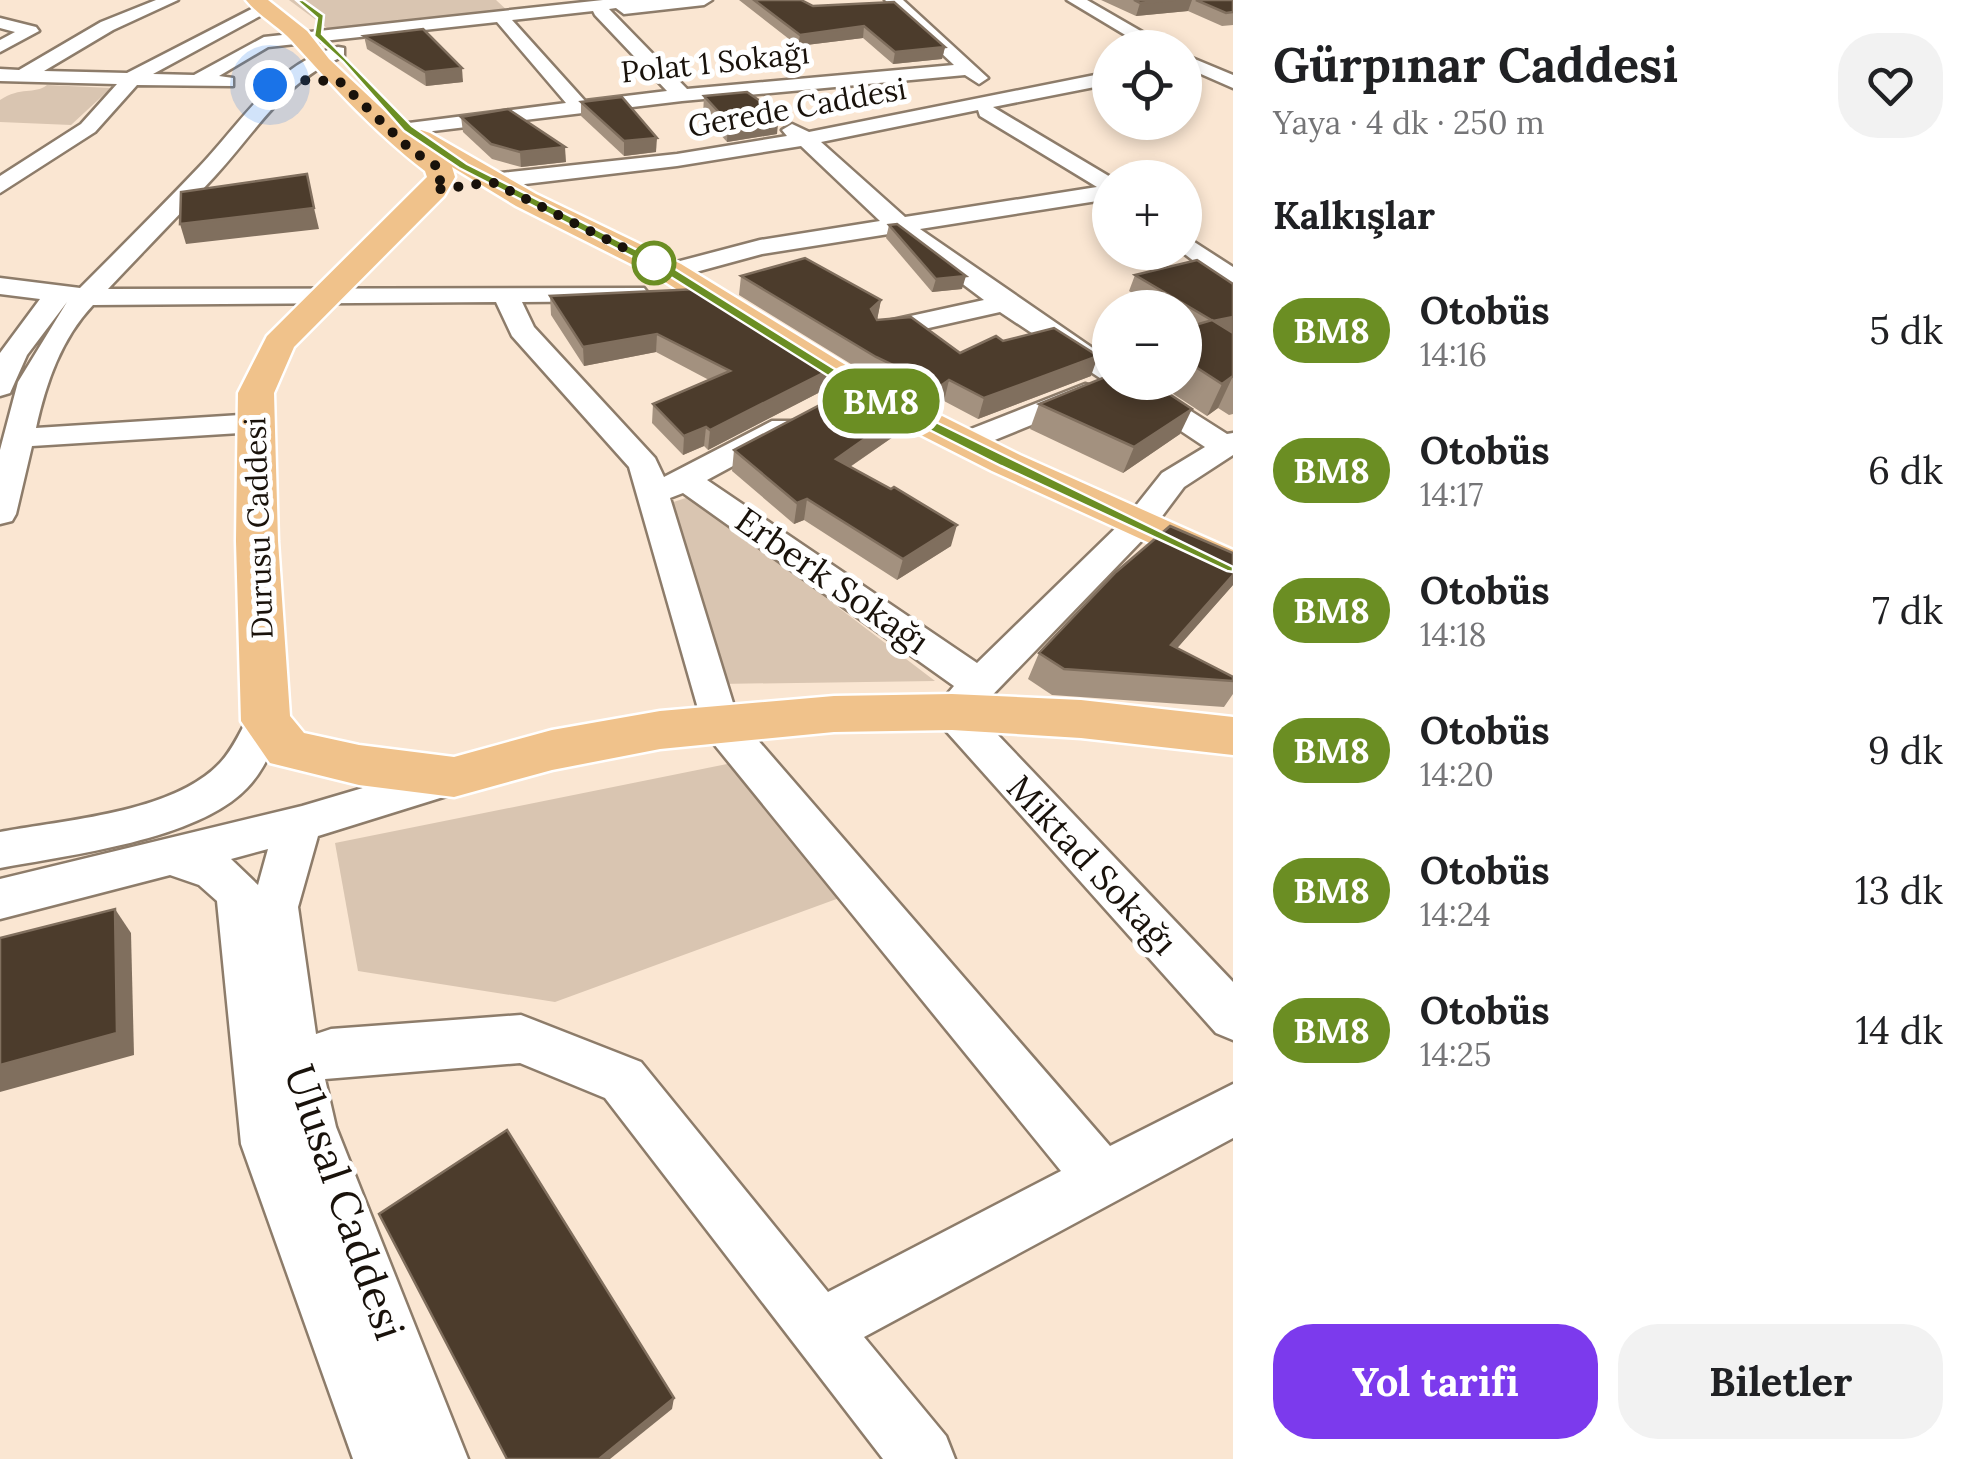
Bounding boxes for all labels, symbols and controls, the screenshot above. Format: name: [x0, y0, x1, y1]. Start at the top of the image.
map controls: [1092, 30, 1202, 400]
button: locate: [1092, 30, 1202, 140]
street label: Polat 1 Sokağı: [619, 33, 811, 92]
button: heart: [1838, 33, 1943, 138]
text: Gürpınar Caddesi: [1273, 34, 1678, 95]
your location: [245, 60, 295, 110]
street label: Gerede Caddesi: [685, 69, 909, 145]
text: Yaya · 4 dk · 250 m: [1273, 102, 1545, 143]
button: +: [1092, 160, 1202, 270]
text: Kalkışlar: [1273, 191, 1435, 239]
unlabelled marker: [633, 242, 675, 284]
text: Otobüs: [1420, 286, 1550, 334]
button: −: [1092, 290, 1202, 400]
text: 5 dk: [1869, 306, 1943, 354]
text: BM8: [1293, 308, 1370, 353]
text: 14:16: [1420, 334, 1487, 375]
line badge: BM8: [824, 368, 938, 434]
text: BM8: [843, 379, 919, 424]
street label: Durusu Caddesi: [235, 417, 281, 640]
text: Otobüs: [1420, 426, 1550, 474]
text: 6 dk: [1868, 446, 1943, 494]
text: BM8: [1293, 448, 1370, 493]
text: 14:17: [1420, 474, 1483, 515]
street label: Erberk Sokağı: [727, 497, 938, 664]
text: Otobüs: [1420, 566, 1550, 614]
text: 7 dk: [1872, 586, 1943, 634]
text: BM8: [1293, 588, 1370, 633]
text: 14:18: [1420, 614, 1486, 655]
text: Otobüs: [1420, 706, 1550, 754]
text: 9 dk: [1868, 726, 1943, 774]
text: BM8: [1293, 728, 1370, 773]
text: 14:20: [1420, 754, 1494, 795]
street label: Miktad Sokağı: [998, 765, 1187, 964]
text: Otobüs: [1420, 846, 1550, 894]
text: 13 dk: [1855, 866, 1943, 914]
text: BM8: [1293, 868, 1370, 913]
text: 14:24: [1420, 894, 1491, 935]
text: Otobüs: [1420, 986, 1550, 1034]
text: 14 dk: [1855, 1006, 1943, 1054]
text: BM8: [1293, 1008, 1370, 1053]
text: 14:25: [1420, 1034, 1491, 1075]
street label: Ulusal Caddesi: [273, 1058, 417, 1346]
button: Yol tarifi: [1273, 1324, 1598, 1439]
button: Biletler: [1618, 1324, 1943, 1439]

